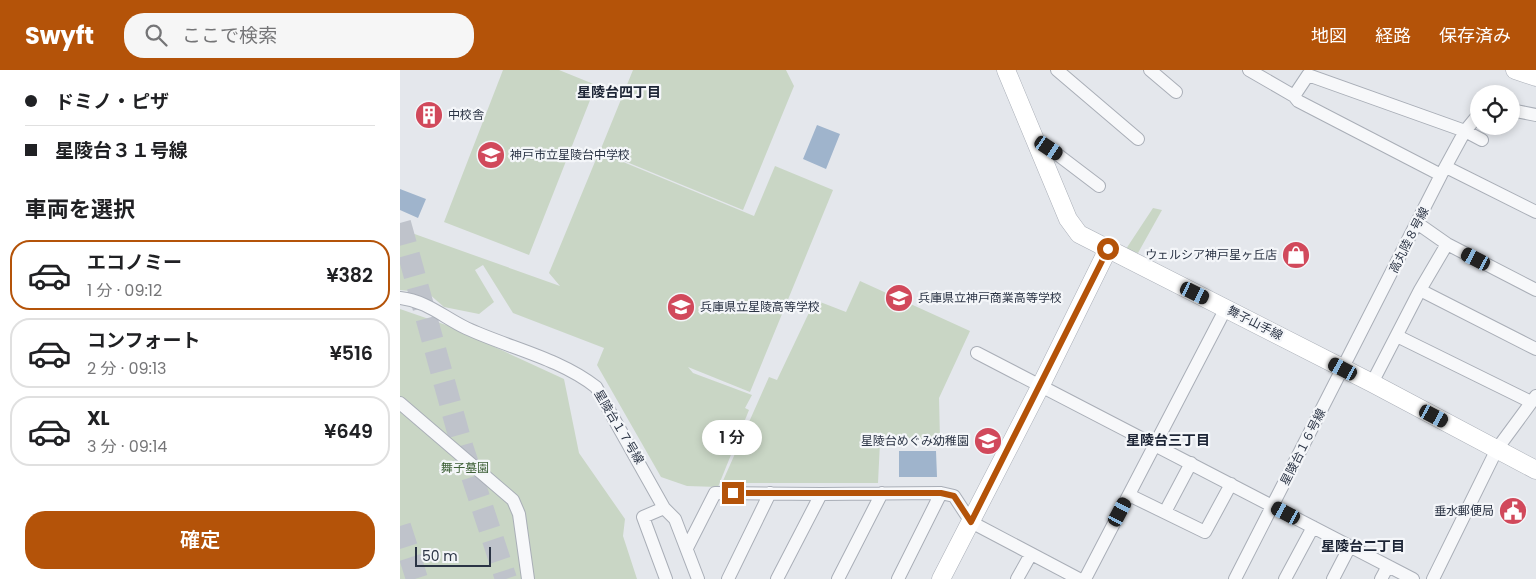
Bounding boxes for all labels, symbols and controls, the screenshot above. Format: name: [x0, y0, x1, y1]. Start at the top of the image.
search box: [124, 13, 474, 58]
text: Swyft: [25, 19, 94, 52]
icon: search: [142, 21, 170, 49]
text: ここで検索: [182, 22, 277, 49]
text: 地図: [1311, 23, 1347, 48]
text: 経路: [1375, 23, 1411, 48]
text: 保存済み: [1439, 23, 1511, 48]
district label: 星陵台四丁目: [577, 82, 661, 102]
map controls: [1470, 85, 1520, 135]
button: locate: [1470, 85, 1520, 135]
text: ドミノ・ピザ: [55, 88, 169, 115]
building icon: 中校舎: [414, 100, 444, 130]
place label: 中校舎: [448, 106, 484, 123]
car: [1032, 133, 1065, 163]
text: 星陵台３１号線: [55, 137, 188, 164]
school or university icon: 神戸市立星陵台中学校: [476, 140, 506, 170]
place label: 神戸市立星陵台中学校: [510, 146, 630, 163]
text: 車両を選択: [25, 194, 135, 225]
street label: 高丸陸８号線: [1385, 204, 1432, 276]
route start: [1097, 238, 1119, 260]
shop icon: ウェルシア神戸星ヶ丘店: [1281, 240, 1311, 270]
place label: ウェルシア神戸星ヶ丘店: [1145, 246, 1277, 263]
car: [1459, 246, 1492, 272]
text: エコノミー: [87, 249, 182, 276]
icon: car: [27, 253, 72, 298]
text: ¥382: [326, 262, 373, 289]
text: 1 分 · 09:12: [87, 279, 162, 302]
car: [1178, 280, 1211, 306]
school or university icon: 兵庫県立神戸商業高等学校: [884, 283, 914, 313]
place label: 兵庫県立神戸商業高等学校: [918, 289, 1062, 306]
school or university icon: 兵庫県立星陵高等学校: [666, 292, 696, 322]
place label: 兵庫県立星陵高等学校: [700, 298, 820, 315]
street label: 舞子山手線: [1225, 301, 1286, 344]
text: コンフォート: [87, 327, 200, 354]
icon: car: [27, 331, 72, 376]
text: ¥516: [330, 340, 373, 367]
car: [1326, 355, 1359, 383]
text: 2 分 · 09:13: [87, 357, 167, 380]
street label: 星陵台１７号線: [591, 386, 648, 467]
car: [1417, 402, 1450, 430]
text: XL: [87, 405, 110, 432]
street label: 星陵台１６号線: [1276, 405, 1329, 488]
icon: car: [27, 409, 72, 454]
text: ¥649: [324, 418, 373, 445]
callout: 1 分: [703, 420, 763, 456]
text: 1 分: [719, 426, 745, 449]
school or university icon: 星陵台めぐみ幼稚園: [973, 426, 1003, 456]
district label: 星陵台三丁目: [1126, 430, 1210, 450]
place label: 星陵台めぐみ幼稚園: [861, 432, 969, 449]
text: 3 分 · 09:14: [87, 435, 167, 458]
park label: 舞子墓園: [441, 459, 489, 476]
route end: [722, 482, 744, 504]
car: [1106, 495, 1133, 529]
public building icon: 垂水郵便局: [1498, 496, 1528, 526]
car: [1269, 499, 1302, 527]
place label: 垂水郵便局: [1434, 502, 1494, 519]
button: 確定: [25, 511, 375, 569]
district label: 星陵台二丁目: [1321, 536, 1405, 556]
scale bar: [415, 544, 491, 567]
text: 50 m: [422, 546, 458, 566]

